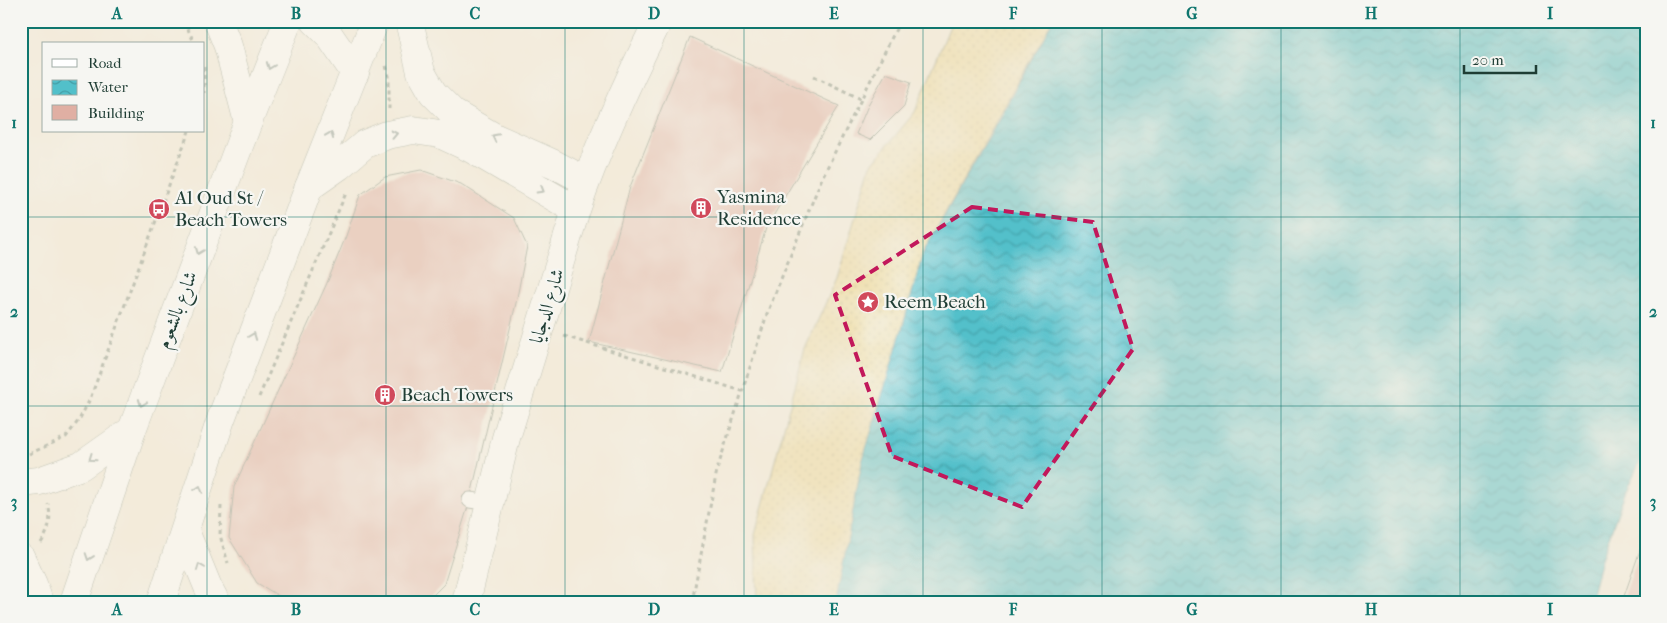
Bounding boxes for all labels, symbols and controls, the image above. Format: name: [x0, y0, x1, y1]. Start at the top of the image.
text: A: [111, 4, 123, 23]
text: B: [291, 4, 301, 23]
text: C: [470, 4, 481, 23]
text: D: [648, 4, 660, 23]
text: E: [829, 4, 839, 23]
text: F: [1008, 4, 1018, 23]
text: G: [1186, 4, 1198, 23]
text: H: [1365, 4, 1378, 23]
text: I: [1547, 4, 1554, 23]
legend: [42, 42, 205, 132]
scale bar: [1464, 42, 1537, 74]
text: 20 m: [1472, 51, 1504, 69]
text: Road: [88, 54, 122, 72]
one-way arrow: [266, 61, 276, 70]
text: Water: [87, 78, 128, 96]
text: Building: [88, 104, 145, 122]
text: 1: [11, 113, 17, 132]
text: 1: [1650, 113, 1656, 132]
one-way arrow: [389, 129, 398, 140]
one-way arrow: [323, 131, 334, 140]
one-way arrow: [491, 133, 500, 143]
one-way arrow: [536, 183, 545, 193]
place label: Yasmina Residence: [716, 186, 801, 230]
place label: Al Oud St / Beach Towers: [174, 187, 287, 231]
building icon: Yasmina Residence: [689, 196, 713, 220]
bus stop icon: Al Oud St / Beach Towers: [147, 197, 171, 221]
one-way arrow: [195, 246, 206, 255]
street label: شارع الدجايا: [525, 266, 573, 347]
street label: شارع بالشعوم: [152, 268, 206, 354]
place icon: Reem Beach: [856, 290, 880, 314]
place label: Reem Beach: [884, 291, 986, 313]
text: 2: [10, 302, 18, 321]
text: 2: [1649, 302, 1657, 321]
one-way arrow: [246, 332, 257, 341]
building icon: Beach Towers: [373, 383, 397, 407]
place label: Beach Towers: [401, 384, 513, 406]
one-way arrow: [138, 398, 148, 407]
one-way arrow: [88, 452, 98, 461]
one-way arrow: [193, 485, 203, 494]
text: 3: [11, 492, 17, 512]
text: 3: [1650, 492, 1656, 512]
one-way arrow: [85, 552, 95, 560]
one-way arrow: [196, 563, 206, 571]
text: A: [111, 600, 123, 619]
text: B: [291, 600, 301, 619]
text: C: [470, 600, 481, 619]
text: D: [648, 600, 660, 619]
text: E: [829, 600, 839, 619]
text: F: [1008, 600, 1018, 619]
text: G: [1186, 600, 1198, 619]
text: H: [1365, 600, 1378, 619]
text: I: [1547, 600, 1554, 619]

